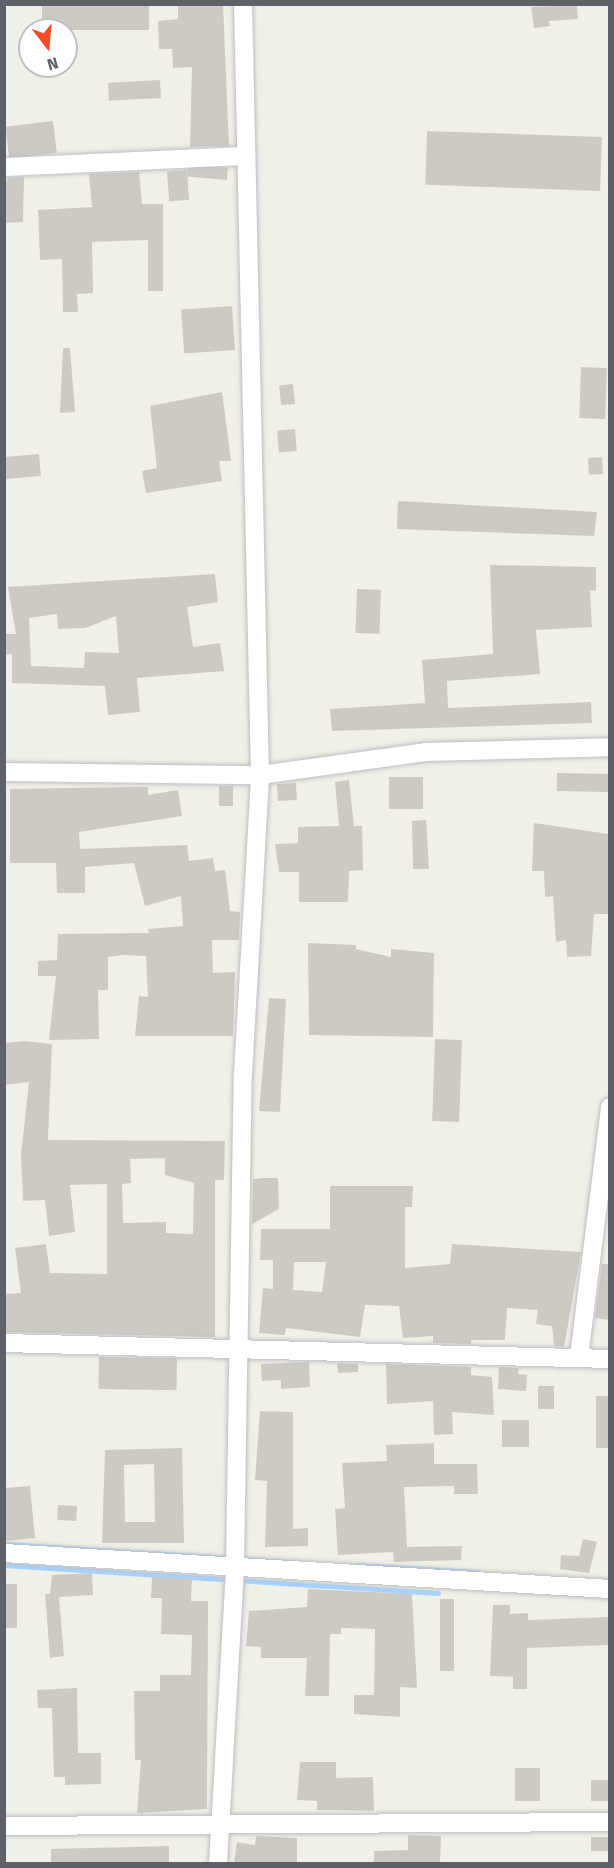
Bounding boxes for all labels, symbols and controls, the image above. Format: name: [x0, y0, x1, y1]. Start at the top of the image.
north arrow: [18, 18, 78, 78]
text: N: [45, 53, 60, 74]

